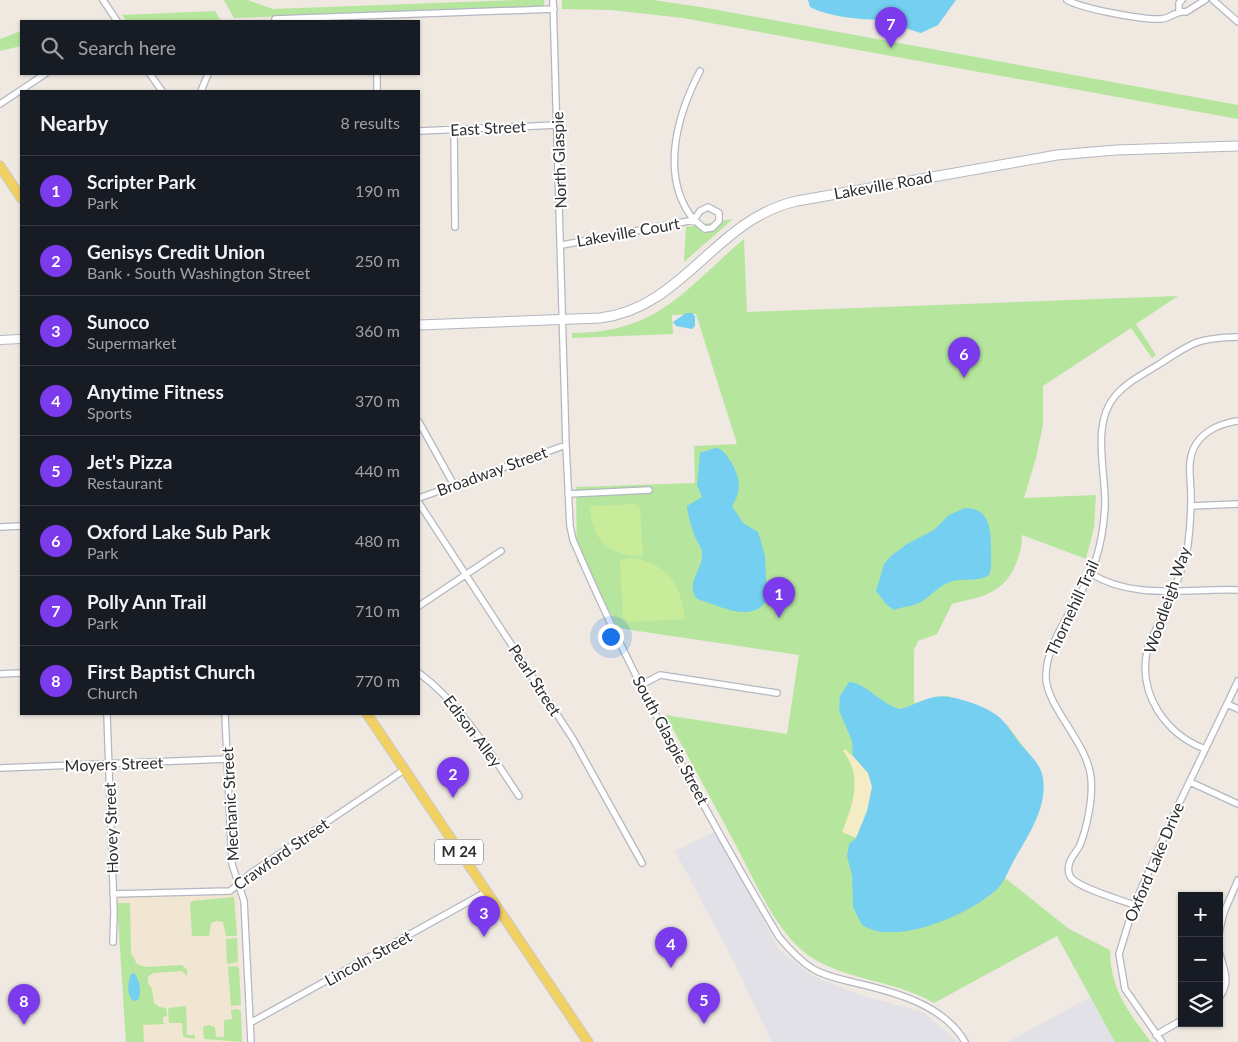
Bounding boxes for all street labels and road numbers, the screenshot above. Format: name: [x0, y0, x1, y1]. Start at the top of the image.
street label: North Glaspie: [547, 111, 570, 209]
street label: East Street: [450, 116, 527, 139]
street label: Lakeville Road: [832, 166, 934, 203]
street label: Lakeville Court: [575, 213, 681, 250]
street label: Broadway Street: [434, 442, 550, 499]
street label: Woodleigh Way: [1139, 543, 1194, 656]
street label: Thornehill Trail: [1041, 557, 1102, 659]
street label: Pearl Street: [505, 640, 566, 719]
street label: South Glaspie Street: [629, 672, 714, 808]
street label: Edison Alley: [440, 691, 507, 771]
street label: Mechanic Street: [217, 746, 242, 862]
street label: Moyers Street: [64, 752, 164, 775]
street label: Hovey Street: [99, 782, 122, 874]
street label: Oxford Lake Drive: [1120, 799, 1187, 924]
street label: Crawford Street: [229, 814, 332, 893]
road number: M 24: [435, 840, 483, 864]
street label: Lincoln Street: [321, 926, 415, 989]

